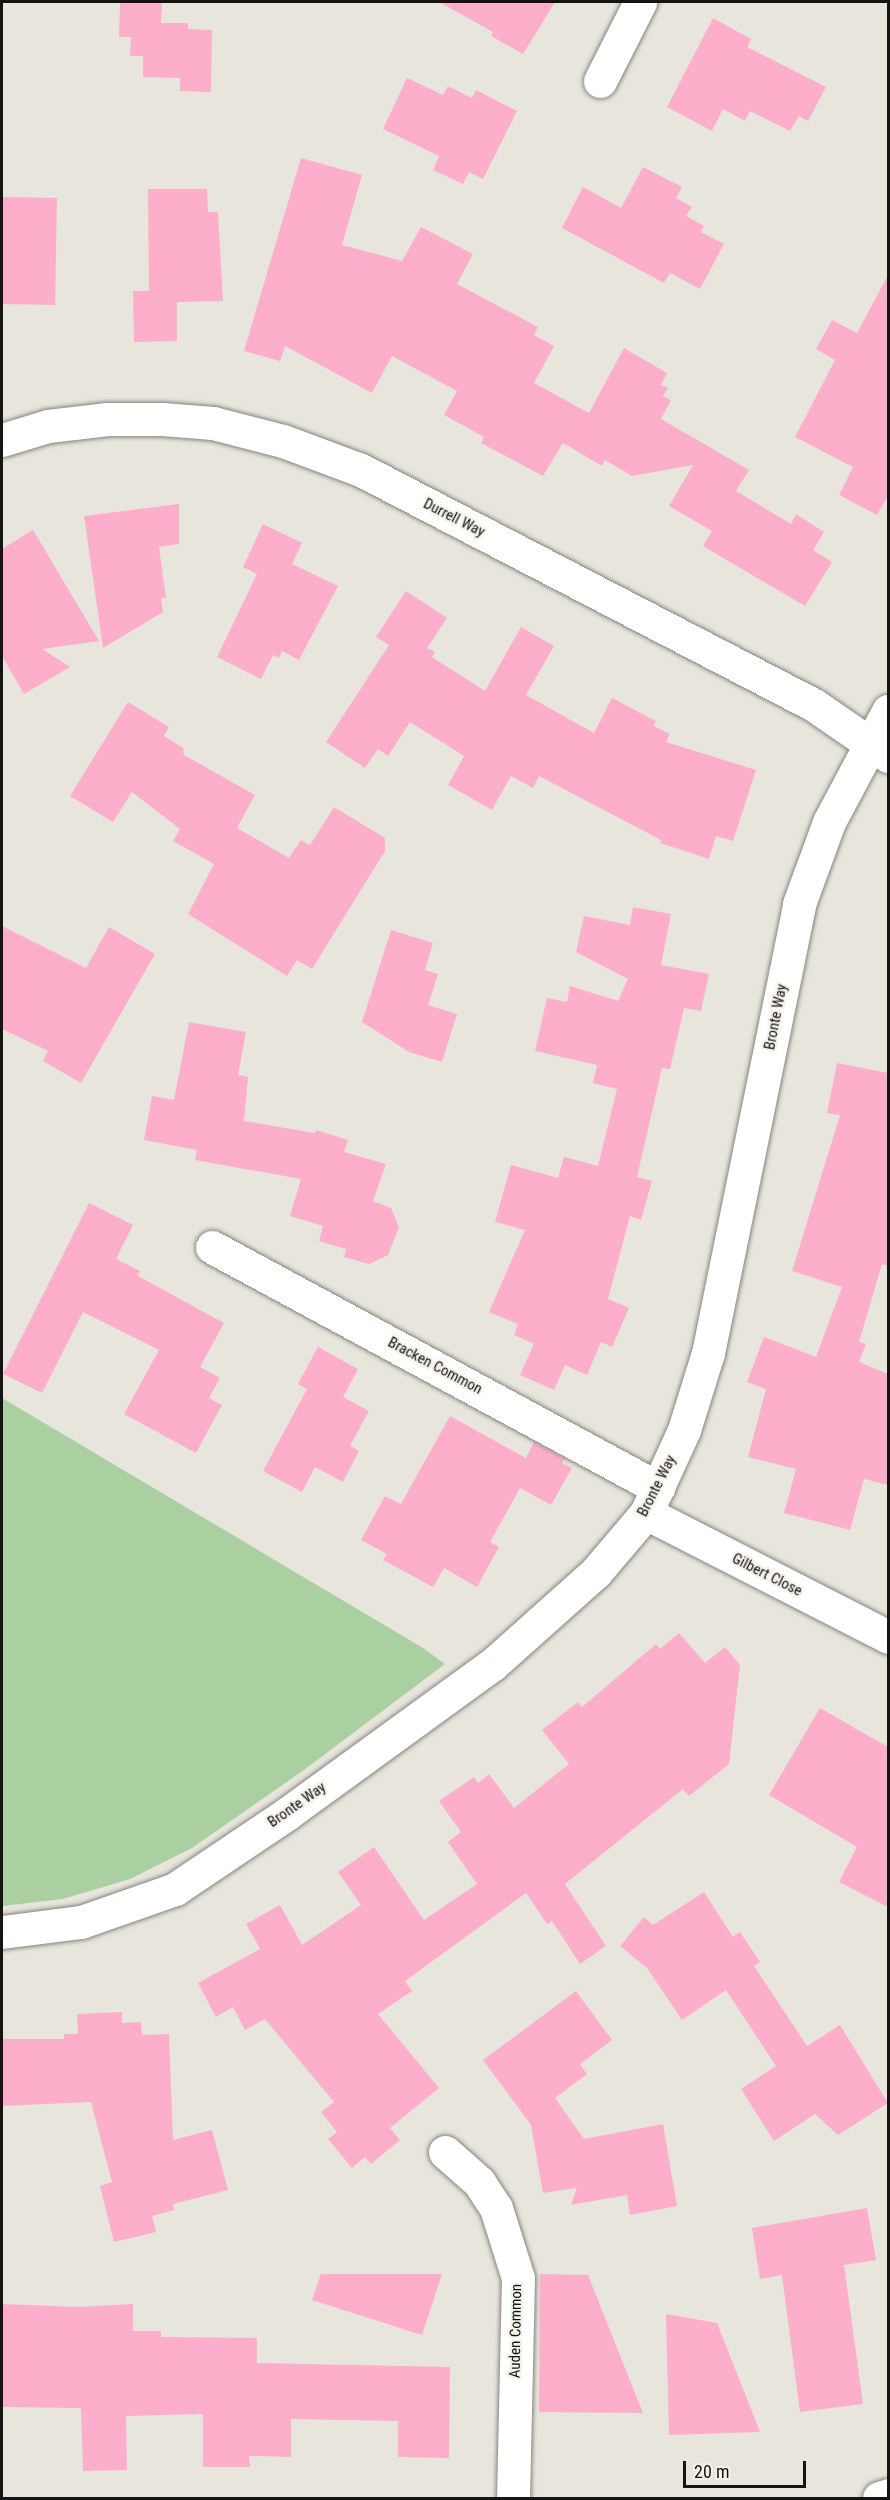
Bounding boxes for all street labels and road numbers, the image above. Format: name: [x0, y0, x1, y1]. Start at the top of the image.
street label: Durrell Way: [420, 495, 488, 541]
street label: Bronte Way: [761, 982, 791, 1052]
street label: Bracken Common: [385, 1334, 485, 1398]
street label: Bronte Way: [634, 1452, 680, 1520]
street label: Gilbert Close: [729, 1550, 805, 1600]
street label: Bronte Way: [264, 1778, 330, 1832]
street label: Auden Common: [506, 2284, 526, 2378]

